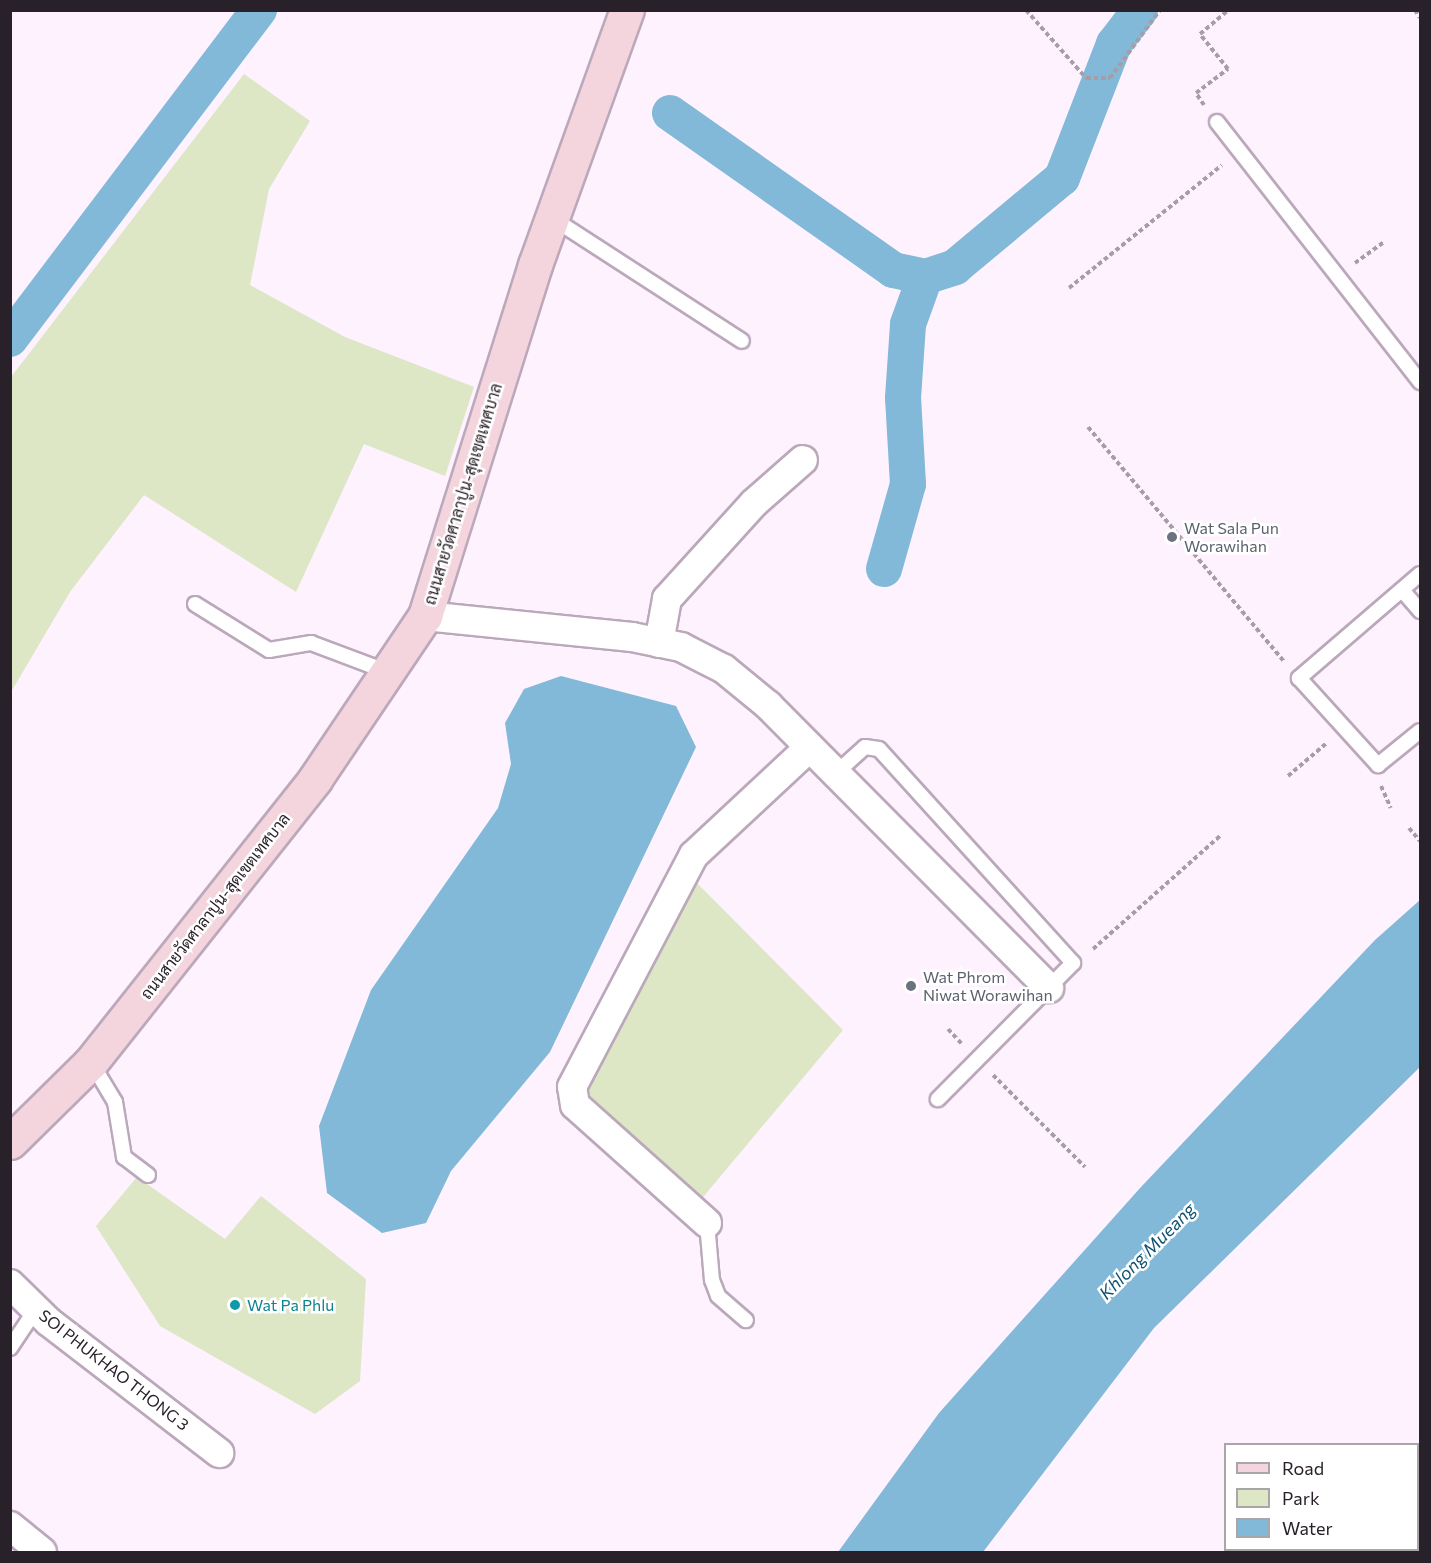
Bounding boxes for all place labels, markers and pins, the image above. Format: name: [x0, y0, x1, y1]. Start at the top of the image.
place label: Wat Sala Pun Worawihan: [1184, 518, 1279, 556]
marker: Wat Sala Pun Worawihan: [1165, 530, 1179, 544]
place label: Wat Phrom Niwat Worawihan: [923, 967, 1053, 1005]
marker: Wat Phrom Niwat Worawihan: [904, 979, 918, 993]
place label: Wat Pa Phlu: [247, 1295, 334, 1315]
marker: Wat Pa Phlu: [228, 1298, 242, 1312]

